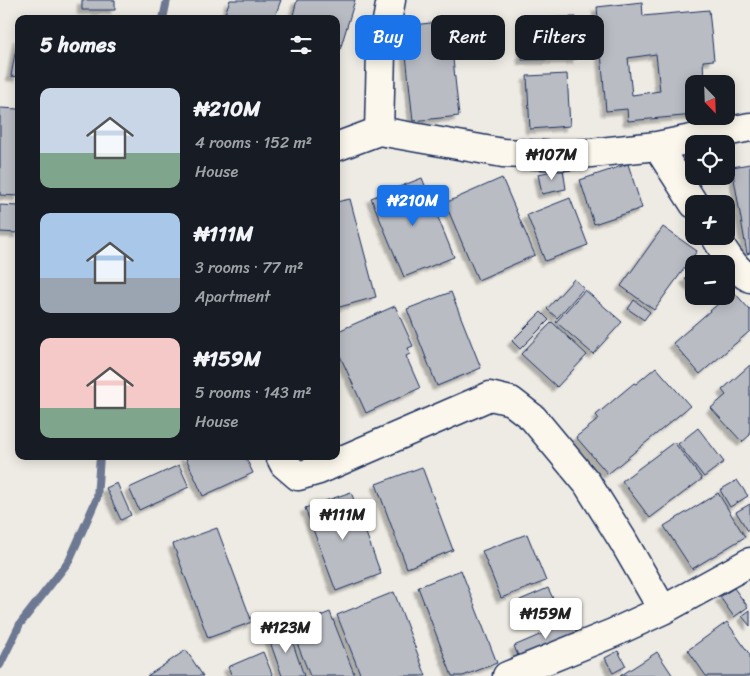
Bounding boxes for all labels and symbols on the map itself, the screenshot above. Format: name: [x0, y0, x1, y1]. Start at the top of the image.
north arrow: [685, 75, 735, 125]
pin: ₦107M: [517, 138, 587, 181]
pin: ₦210M: [378, 184, 448, 227]
pin: ₦111M: [308, 498, 378, 541]
pin: ₦159M: [511, 598, 581, 640]
pin: ₦123M: [251, 612, 321, 654]

